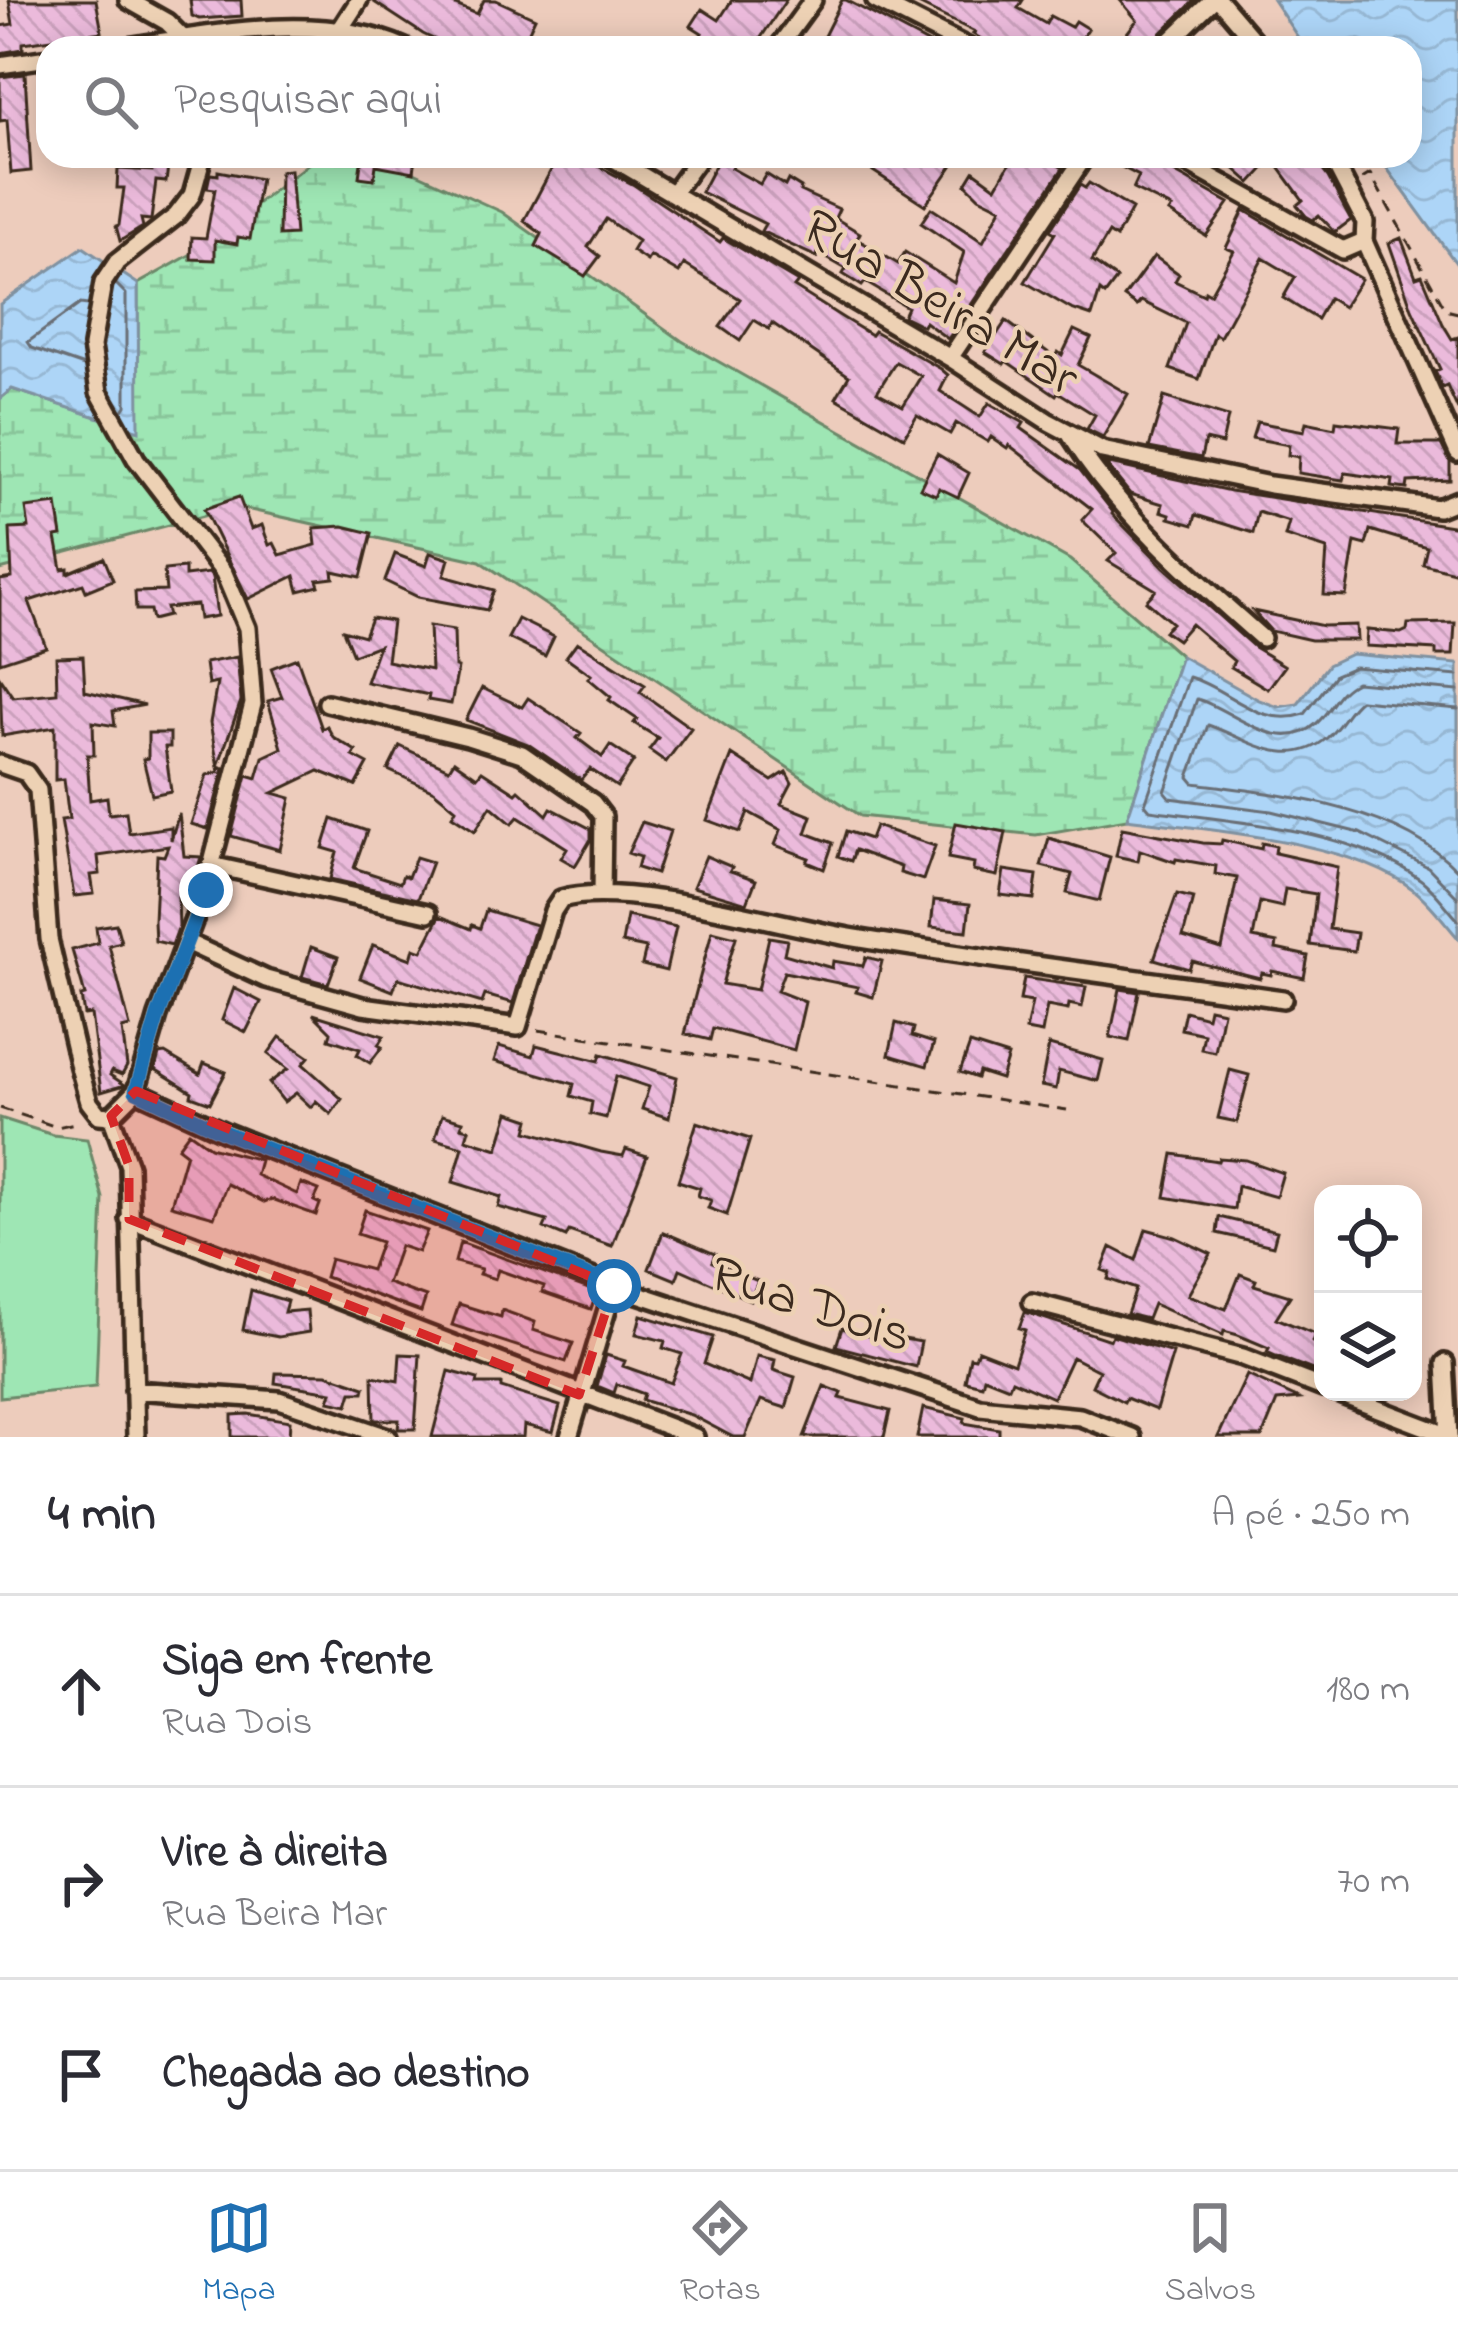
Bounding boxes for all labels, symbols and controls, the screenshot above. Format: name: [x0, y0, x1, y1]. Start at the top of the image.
search box: [36, 36, 1422, 168]
icon: search: [78, 69, 144, 135]
text: Pesquisar aqui: [174, 69, 442, 135]
street label: Rua Beira Mar: [785, 191, 1093, 419]
route end: [179, 863, 233, 917]
map controls: [1314, 1185, 1422, 1401]
button: locate: [1314, 1185, 1422, 1293]
street label: Rua Dois: [699, 1238, 921, 1376]
route start: [587, 1259, 641, 1313]
button: layers: [1314, 1293, 1422, 1401]
text: 4 min: [48, 1478, 156, 1553]
text: A pé · 250 m: [1211, 1487, 1410, 1544]
text: Siga em frente: [162, 1629, 432, 1695]
icon: ahead: [48, 1658, 114, 1724]
text: 180 m: [1326, 1662, 1410, 1719]
text: Rua Dois: [162, 1695, 312, 1752]
text: Vire à direita: [162, 1821, 388, 1887]
icon: right: [48, 1850, 114, 1916]
text: 70 m: [1337, 1854, 1410, 1911]
text: Rua Beira Mar: [162, 1887, 387, 1944]
icon: arrive: [48, 2042, 114, 2108]
text: Chegada ao destino: [162, 2042, 530, 2108]
tab: Mapa: [202, 2195, 276, 2315]
tab: Rotas: [680, 2195, 761, 2315]
tab: Salvos: [1165, 2195, 1256, 2315]

